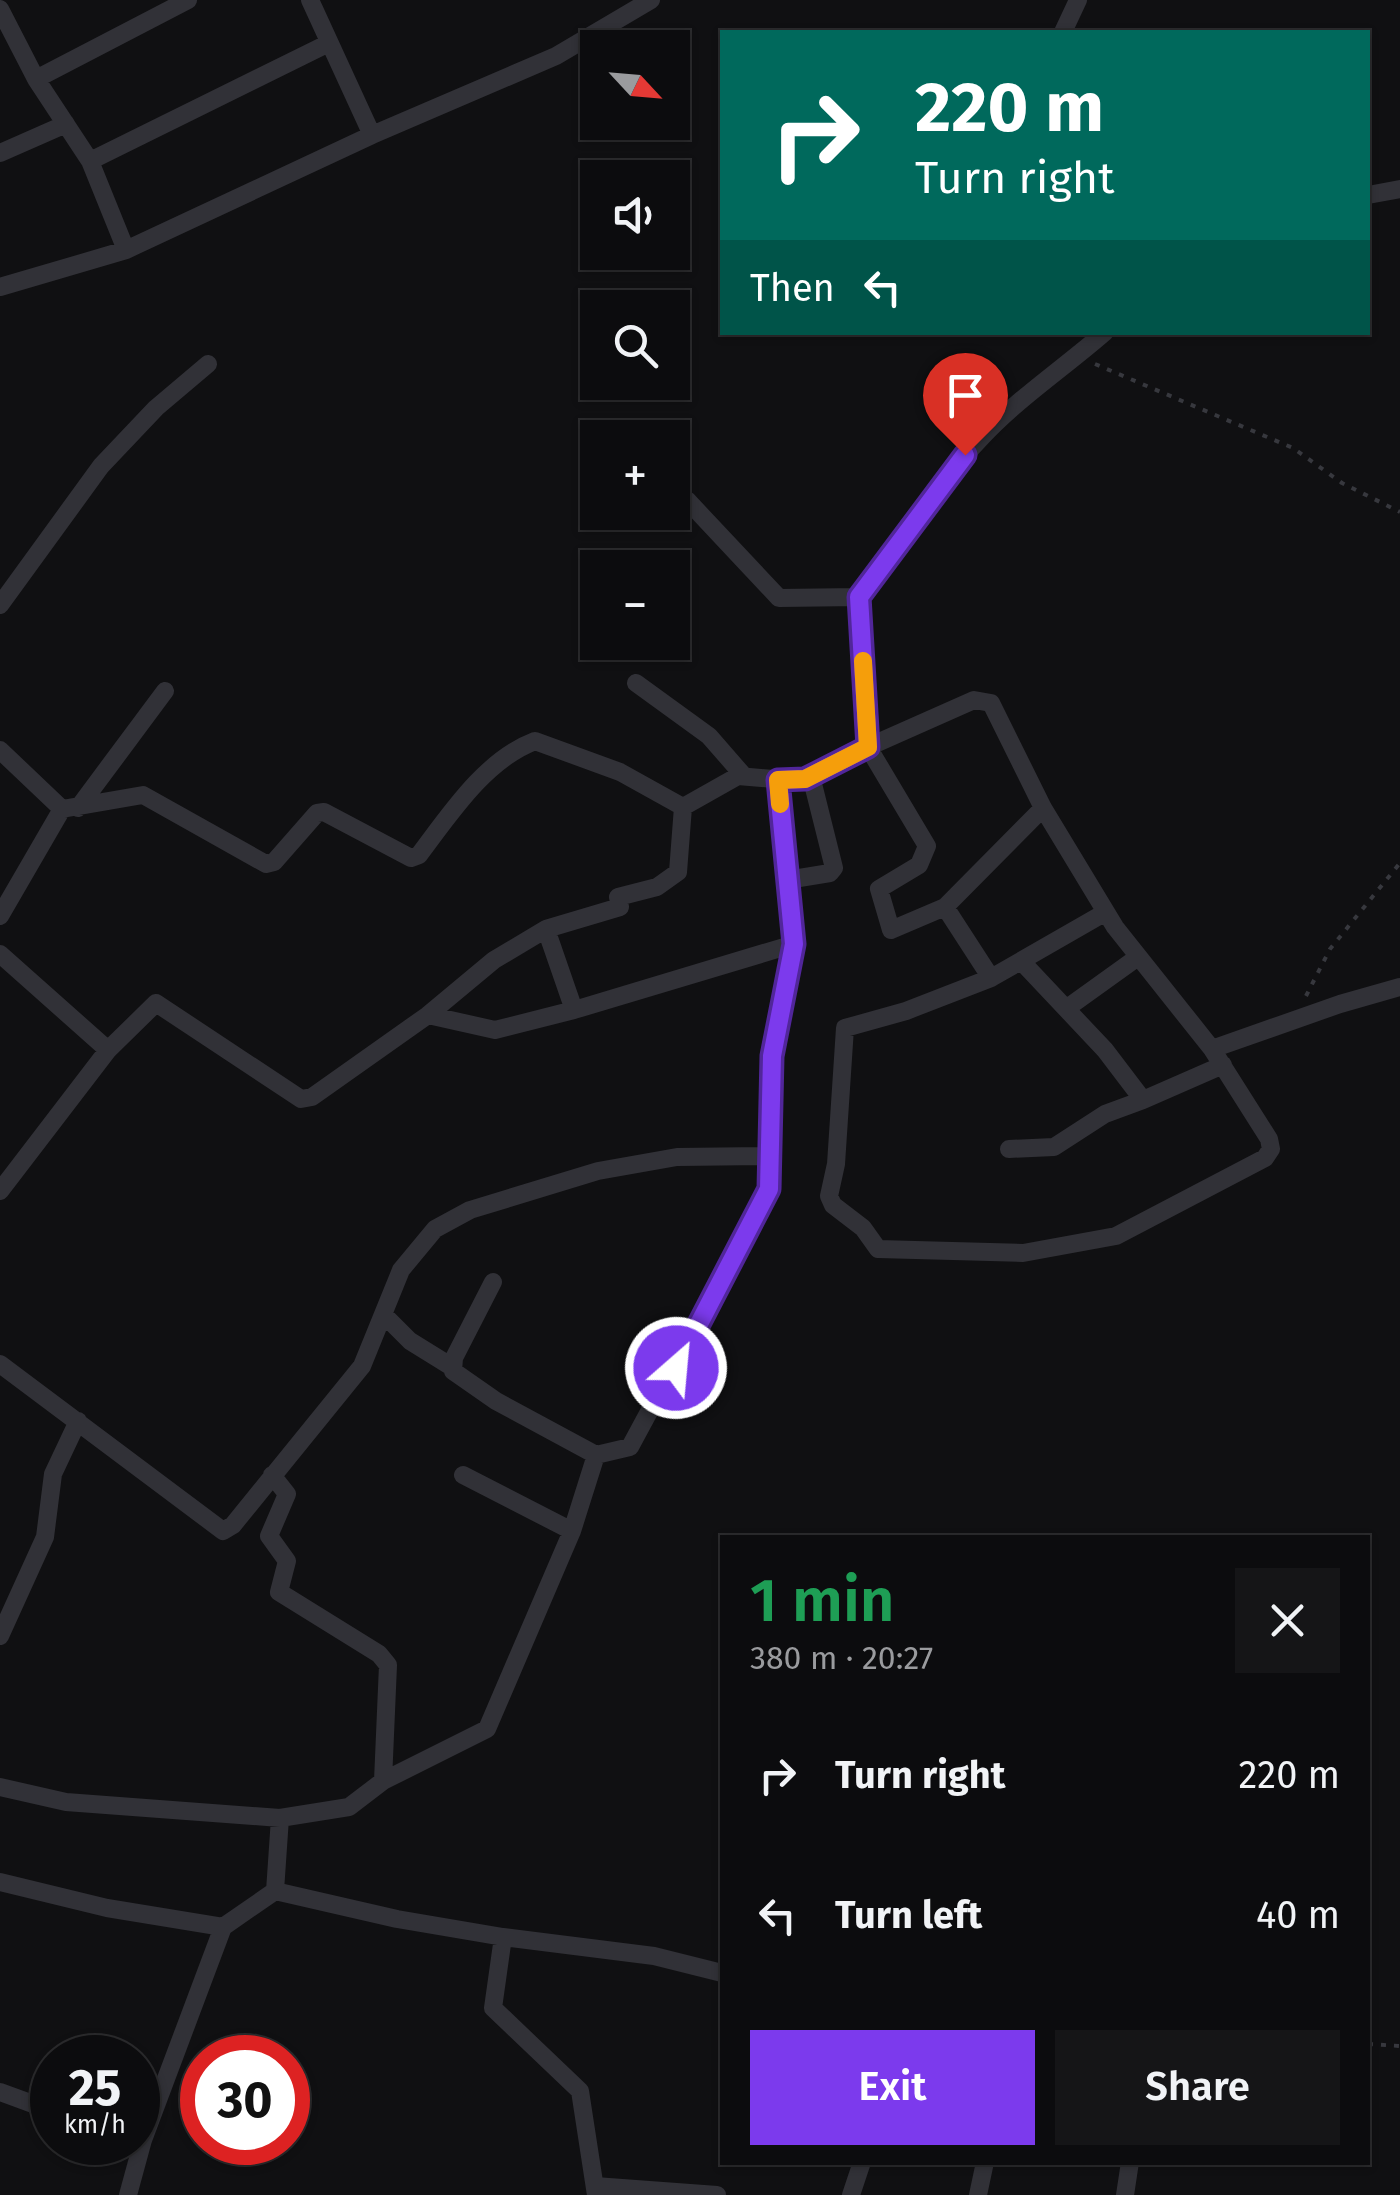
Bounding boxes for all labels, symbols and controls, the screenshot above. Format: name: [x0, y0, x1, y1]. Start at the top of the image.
north arrow: [580, 30, 690, 140]
map controls: [580, 30, 690, 660]
text: 220 m: [915, 66, 1104, 150]
icon: right: [750, 70, 880, 200]
text: Turn right: [915, 151, 1114, 205]
button: sound: [580, 160, 690, 270]
icon: left: [855, 260, 910, 315]
text: Then: [750, 265, 835, 311]
button: search: [580, 290, 690, 400]
pin: [923, 353, 1008, 456]
icon: arrive: [938, 368, 993, 423]
button: +: [580, 420, 690, 530]
button: −: [580, 550, 690, 660]
position arrow: [624, 1316, 728, 1420]
text: 1 min: [750, 1565, 895, 1637]
button: close: [1235, 1568, 1340, 1673]
text: 380 m · 20:27: [750, 1639, 933, 1677]
icon: right: [750, 1748, 805, 1803]
text: Turn right: [835, 1752, 1005, 1798]
text: 220 m: [1239, 1752, 1340, 1798]
icon: left: [750, 1888, 805, 1943]
text: Turn left: [835, 1892, 982, 1938]
text: 40 m: [1256, 1892, 1340, 1938]
button: Exit: [750, 2030, 1035, 2145]
button: Share: [1055, 2030, 1340, 2145]
speed limit sign: 30: [180, 2035, 310, 2165]
text: 25: [69, 2058, 121, 2118]
text: km/h: [64, 2110, 126, 2140]

